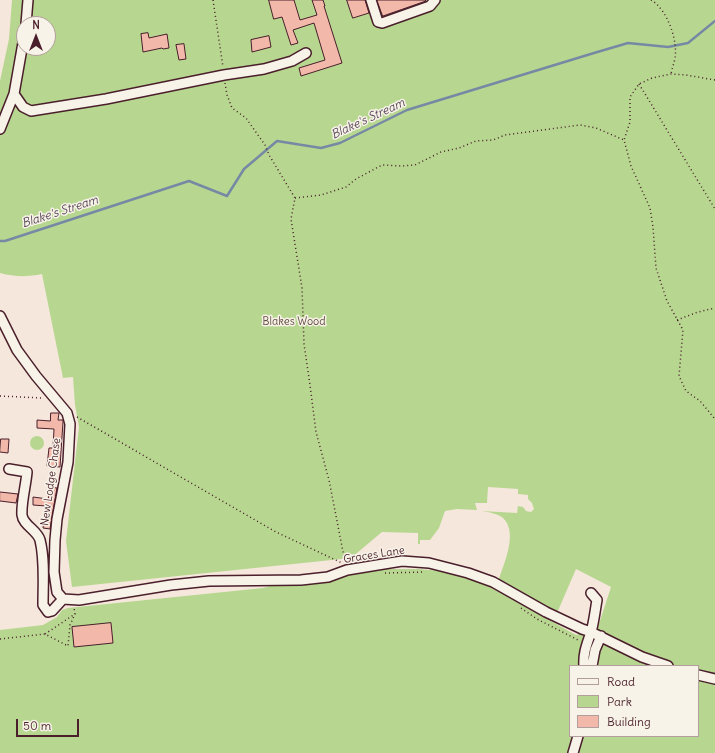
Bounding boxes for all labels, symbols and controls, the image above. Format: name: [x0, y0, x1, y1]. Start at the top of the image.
north arrow: [16, 16, 56, 56]
text: N: [32, 18, 40, 32]
water label: Blake's Stream: [329, 96, 407, 142]
water label: Blake's Stream: [20, 193, 100, 231]
park label: Blakes Wood: [262, 315, 326, 329]
street label: New Lodge Chase: [38, 437, 64, 527]
street label: Graces Lane: [342, 544, 406, 566]
legend: [569, 665, 699, 737]
text: Road: [607, 674, 635, 689]
text: Park: [607, 694, 632, 709]
scale bar: [18, 711, 81, 737]
text: Building: [607, 714, 651, 729]
text: 50 m: [23, 718, 51, 733]

